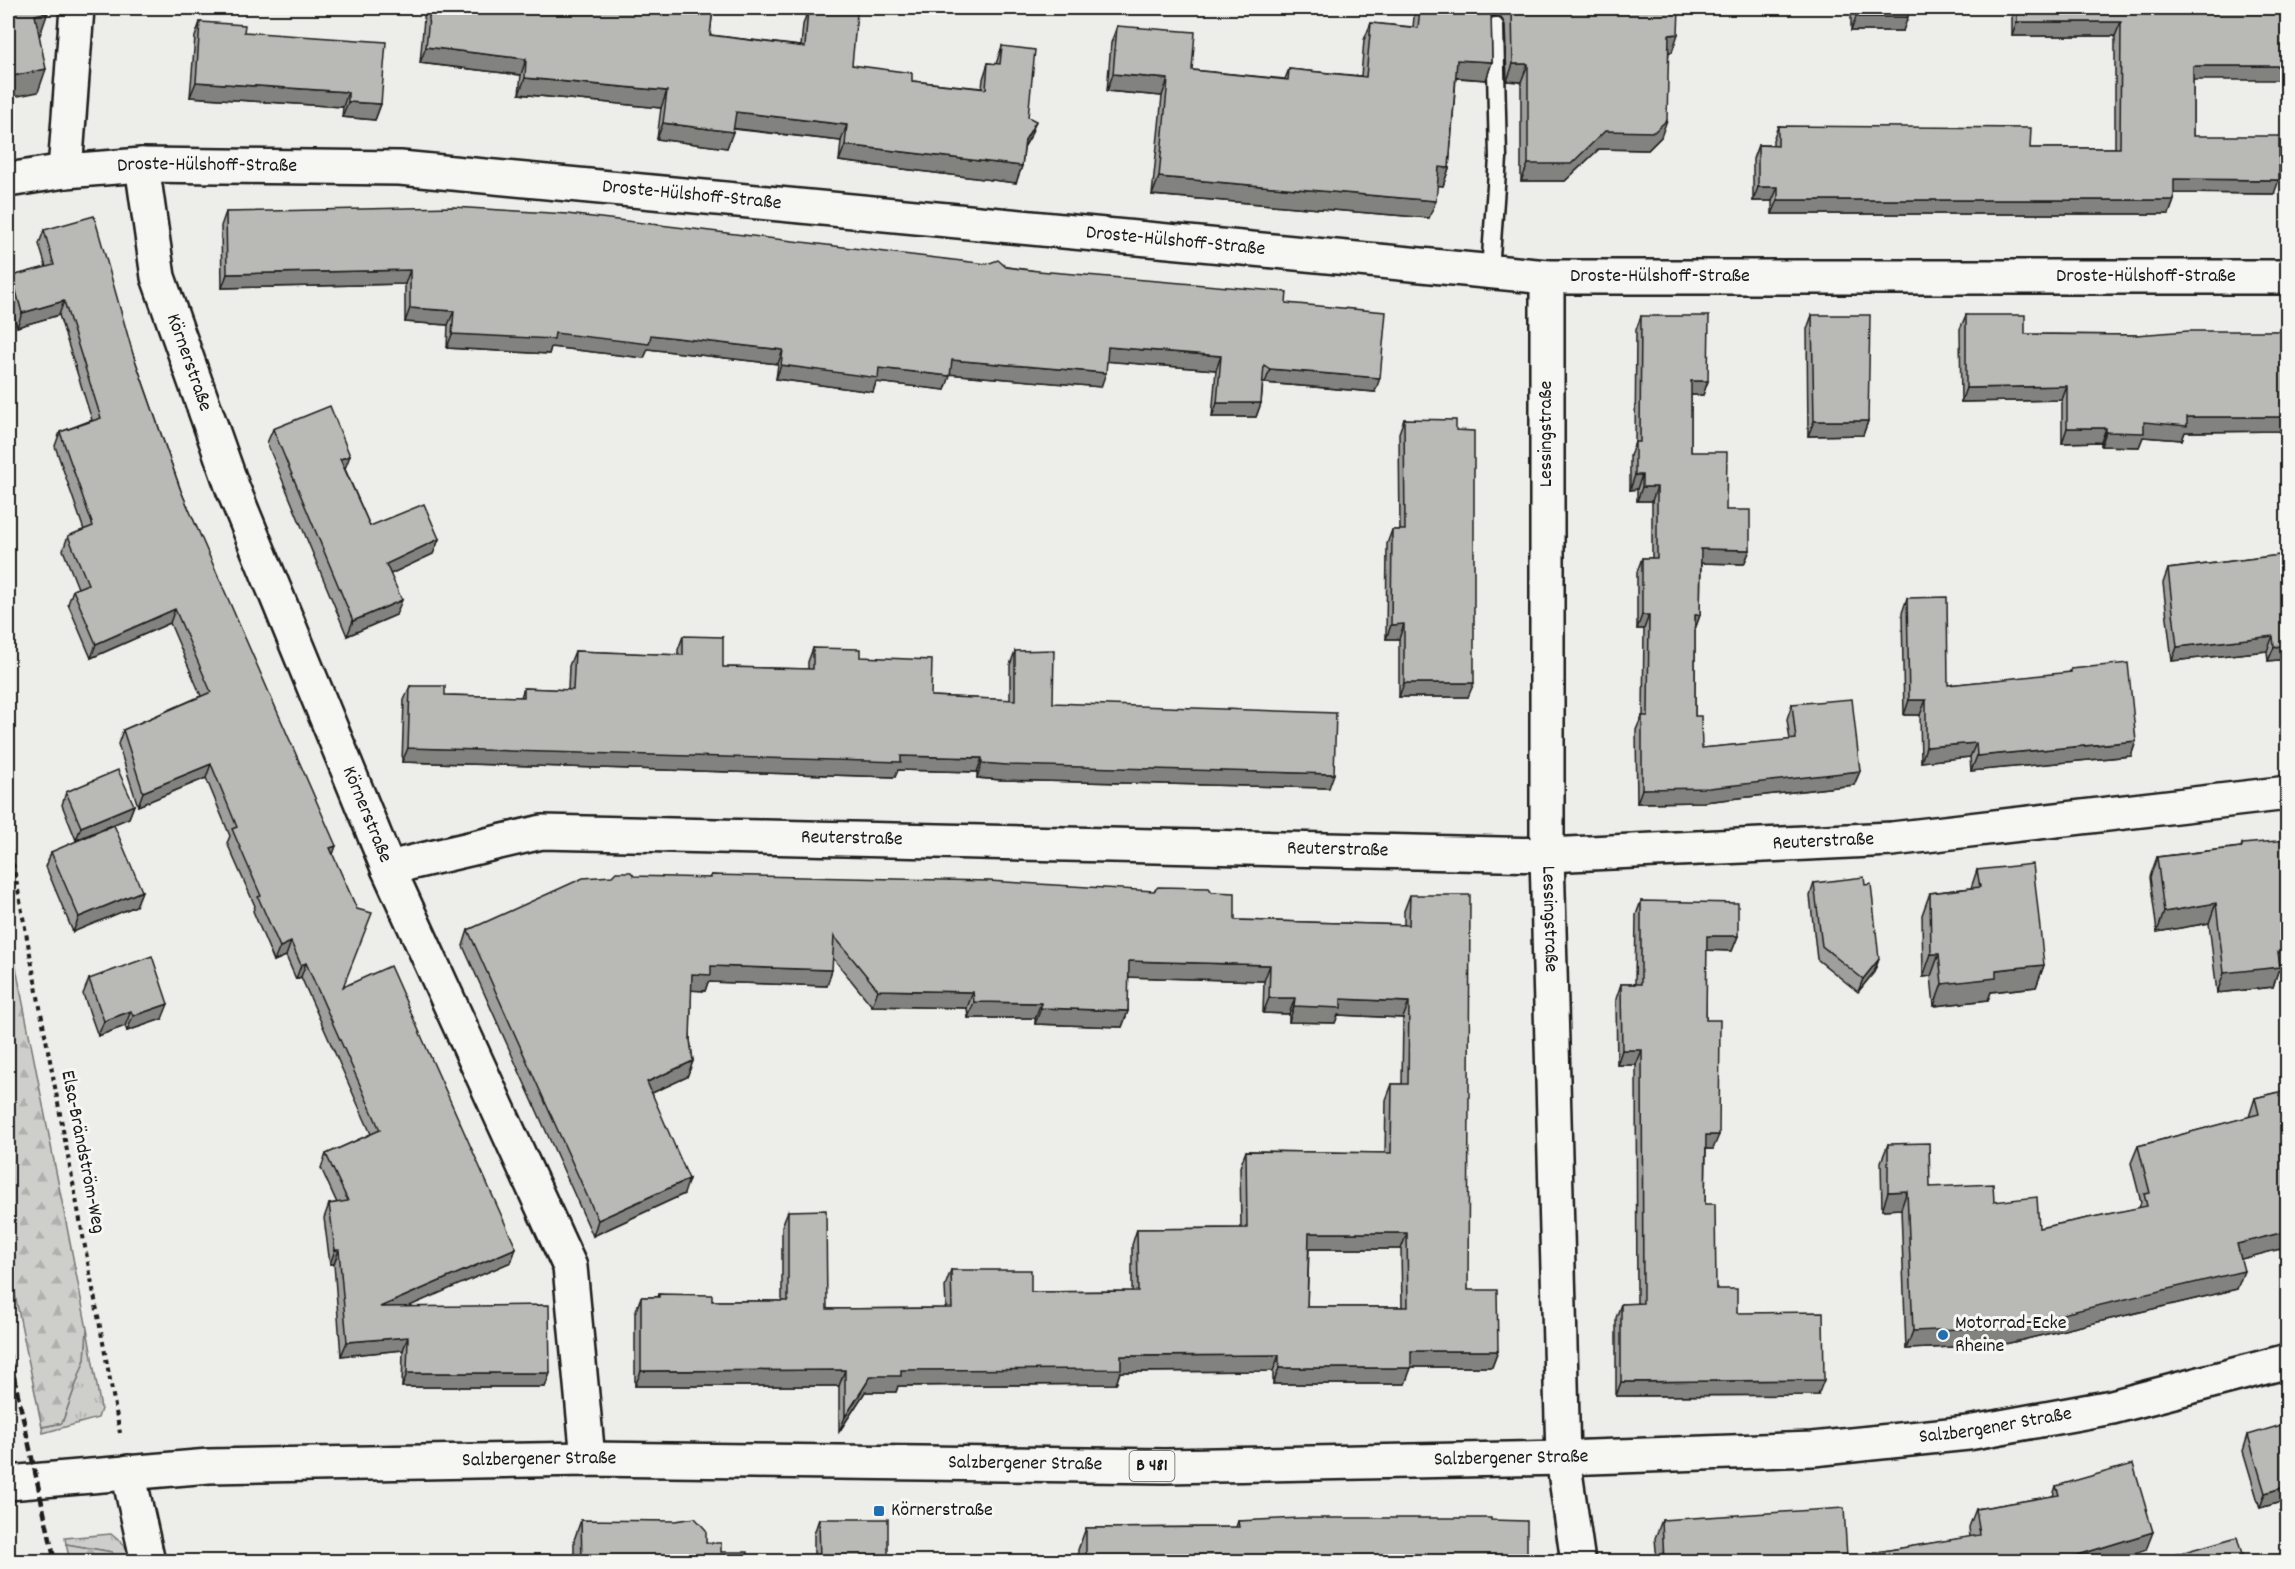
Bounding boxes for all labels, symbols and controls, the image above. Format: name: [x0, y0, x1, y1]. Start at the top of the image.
street label: Droste-Hülshoff-Straße: [116, 151, 297, 181]
street label: Droste-Hülshoff-Straße: [601, 173, 783, 218]
street label: Droste-Hülshoff-Straße: [1085, 219, 1267, 264]
street label: Droste-Hülshoff-Straße: [1570, 263, 1750, 291]
street label: Droste-Hülshoff-Straße: [2056, 263, 2236, 291]
street label: Körnerstraße: [158, 310, 219, 416]
street label: Lessingstraße: [1533, 381, 1561, 487]
street label: Körnerstraße: [334, 762, 399, 867]
street label: Reuterstraße: [801, 824, 903, 854]
street label: Reuterstraße: [1772, 826, 1875, 859]
street label: Reuterstraße: [1286, 835, 1389, 865]
street label: Lessingstraße: [1533, 865, 1564, 973]
street label: Elsa-Brändström-Weg: [52, 1068, 112, 1236]
place label: Motorrad-Ecke Rheine: [1955, 1310, 2067, 1361]
marker: Motorrad-Ecke Rheine: [1936, 1328, 1950, 1342]
street label: Salzbergener Straße: [1918, 1400, 2074, 1452]
street label: Salzbergener Straße: [1434, 1443, 1589, 1475]
street label: Salzbergener Straße: [462, 1445, 617, 1475]
street label: Salzbergener Straße: [948, 1449, 1103, 1479]
road number: B 481: [1130, 1451, 1174, 1481]
place label: Körnerstraße: [891, 1497, 993, 1525]
marker: Körnerstraße: [872, 1504, 886, 1518]

